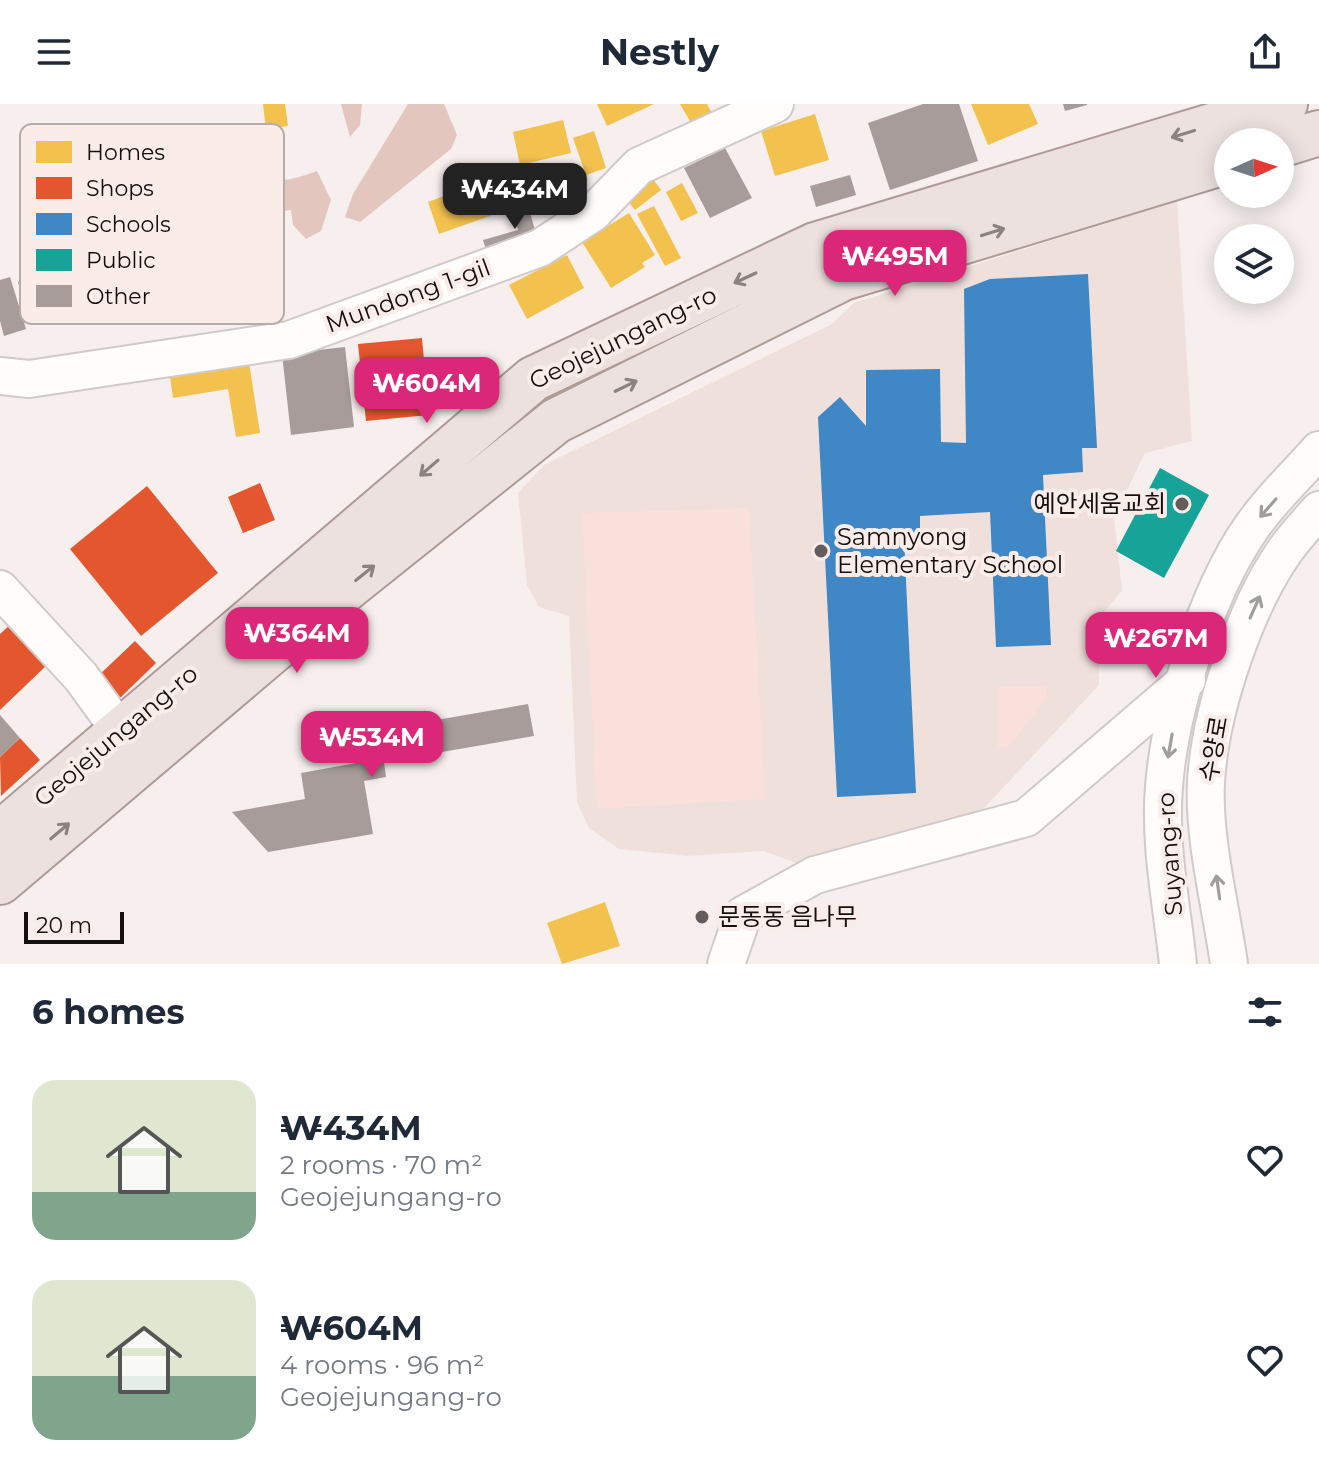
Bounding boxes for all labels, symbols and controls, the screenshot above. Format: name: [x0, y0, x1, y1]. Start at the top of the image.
icon: menu: [32, 30, 76, 74]
text: Nestly: [600, 30, 719, 74]
icon: share: [1243, 30, 1287, 74]
legend: [20, 124, 284, 324]
one-way arrow: [1171, 127, 1197, 142]
north arrow: [1214, 128, 1294, 208]
map controls: [1214, 128, 1294, 304]
text: Homes: [86, 139, 165, 166]
pin: ₩434M: [459, 163, 571, 231]
text: ₩434M: [461, 173, 569, 205]
text: Shops: [86, 175, 154, 202]
text: Schools: [86, 211, 171, 238]
one-way arrow: [980, 224, 1006, 239]
button: layers: [1214, 224, 1294, 304]
pin: ₩495M: [839, 230, 951, 298]
text: ₩495M: [841, 240, 949, 272]
text: Public: [86, 247, 156, 274]
street label: Mundong 1-gil: [322, 252, 494, 339]
one-way arrow: [733, 271, 757, 286]
street label: Geojejungang-ro: [524, 280, 721, 395]
text: Other: [86, 283, 150, 310]
pin: ₩604M: [371, 357, 483, 425]
text: ₩604M: [372, 367, 482, 399]
one-way arrow: [613, 378, 637, 394]
one-way arrow: [419, 459, 439, 477]
place label: 예안세움교회: [1034, 489, 1166, 518]
marker: 예안세움교회: [1173, 495, 1191, 513]
one-way arrow: [1259, 498, 1277, 518]
place label: Samnyong Elementary School: [837, 522, 1063, 579]
marker: Samnyong Elementary School: [812, 542, 830, 560]
one-way arrow: [354, 565, 375, 582]
one-way arrow: [1249, 595, 1264, 620]
pin: ₩364M: [241, 607, 353, 675]
pin: ₩267M: [1100, 612, 1212, 680]
text: ₩364M: [243, 617, 351, 649]
text: ₩267M: [1103, 622, 1209, 654]
street label: Geojejungang-ro: [28, 659, 203, 812]
pin: ₩534M: [316, 711, 428, 779]
street label: 수양로: [1193, 714, 1234, 784]
text: ₩534M: [319, 721, 425, 753]
one-way arrow: [1162, 733, 1177, 758]
street label: Suyang-ro: [1151, 791, 1188, 917]
one-way arrow: [49, 822, 69, 840]
one-way arrow: [1210, 875, 1225, 900]
place label: 문동동 음나무: [718, 902, 857, 931]
scale bar: [24, 908, 124, 944]
marker: 문동동 음나무: [693, 908, 711, 926]
text: 20 m: [36, 912, 92, 939]
icon: filters: [1243, 990, 1287, 1034]
text: 6 homes: [32, 991, 185, 1033]
text: ₩434M: [280, 1107, 422, 1149]
icon: home: [96, 1112, 192, 1208]
icon: heart: [1243, 1138, 1287, 1182]
text: 2 rooms · 70 m²: [280, 1149, 482, 1181]
text: Geojejungang-ro: [280, 1181, 502, 1213]
text: ₩604M: [280, 1307, 423, 1349]
icon: home: [96, 1312, 192, 1408]
icon: heart: [1243, 1338, 1287, 1382]
text: 4 rooms · 96 m²: [280, 1349, 484, 1381]
text: Geojejungang-ro: [280, 1381, 502, 1413]

